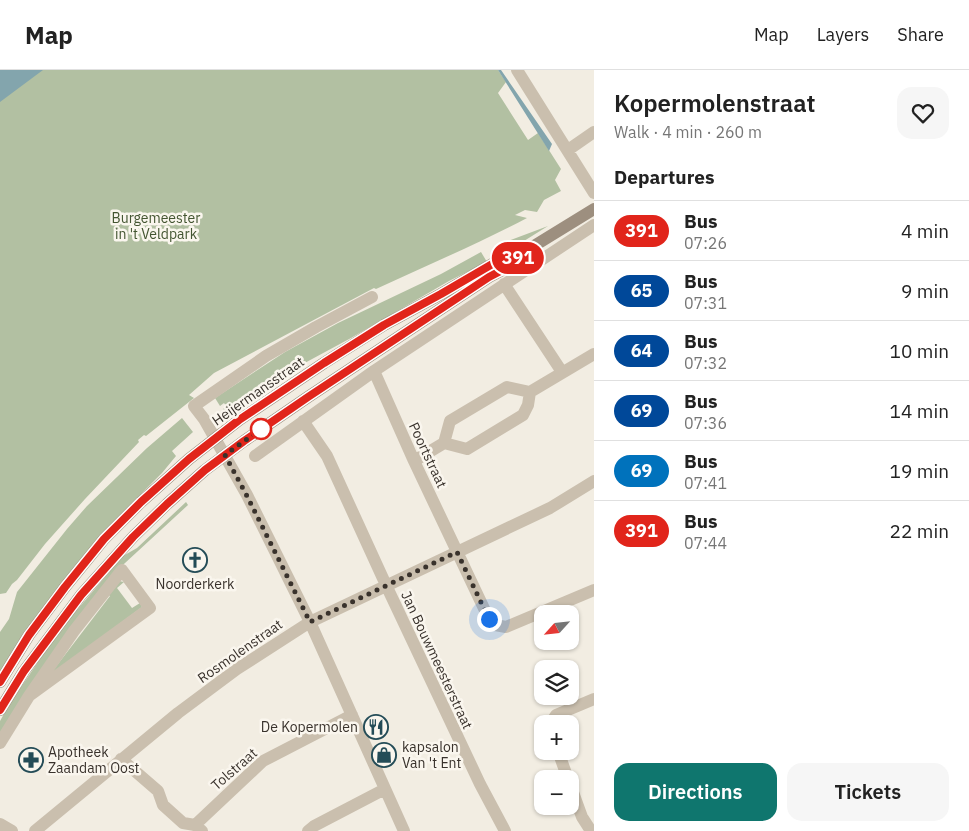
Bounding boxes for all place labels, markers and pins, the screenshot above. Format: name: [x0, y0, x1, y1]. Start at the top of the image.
unlabelled marker: [250, 418, 272, 440]
church icon: Noorderkerk: [182, 547, 208, 573]
place label: Noorderkerk: [156, 575, 235, 593]
restaurant icon: De Kopermolen: [363, 714, 389, 740]
place label: De Kopermolen: [261, 718, 358, 736]
place label: kapsalon Van 't Ent: [402, 738, 462, 772]
shop icon: kapsalon Van 't Ent: [371, 742, 397, 768]
place label: Apotheek Zaandam Oost: [48, 743, 140, 777]
pharmacy icon: Apotheek Zaandam Oost: [18, 747, 44, 773]

